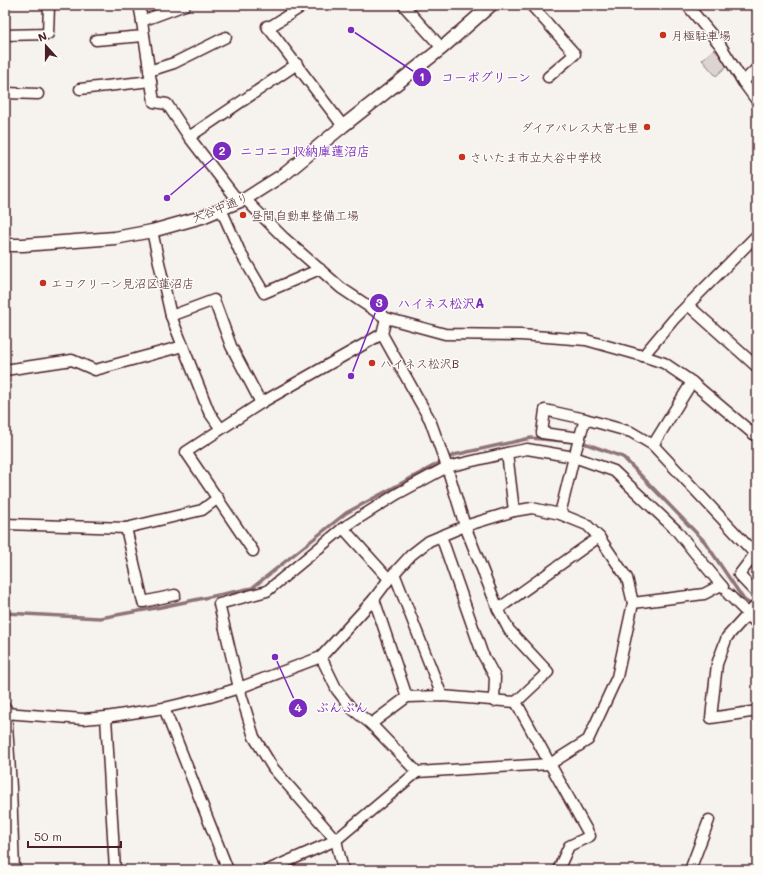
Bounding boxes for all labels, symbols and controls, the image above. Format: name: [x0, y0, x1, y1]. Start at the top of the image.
north arrow: [26, 26, 66, 66]
place label: 月極駐車場: [671, 27, 731, 43]
text: N: [36, 28, 49, 45]
marker: 月極駐車場: [658, 30, 668, 40]
callout: コーポグリーン: [412, 65, 539, 90]
text: 1: [419, 68, 425, 84]
text: コーポグリーン: [441, 68, 531, 85]
place label: ダイアパレス大宮七里: [521, 119, 639, 135]
marker: ダイアパレス大宮七里: [642, 122, 652, 132]
callout: ニコニコ収納庫蓮沼店: [212, 139, 378, 164]
text: 2: [219, 142, 226, 158]
text: ニコニコ収納庫蓮沼店: [240, 142, 370, 159]
place label: さいたま市立大谷中学校: [470, 149, 602, 165]
marker: さいたま市立大谷中学校: [457, 152, 467, 162]
street label: 大谷中通り: [189, 188, 251, 226]
place label: 昼間自動車整備工場: [251, 207, 359, 223]
marker: 昼間自動車整備工場: [238, 210, 248, 220]
place label: エコクリーン見沼区蓮沼店: [51, 275, 194, 291]
marker: エコクリーン見沼区蓮沼店: [38, 278, 48, 288]
callout: ハイネス松沢A: [369, 291, 492, 316]
text: 3: [375, 294, 383, 310]
text: ハイネス松沢A: [398, 294, 484, 311]
place label: ハイネス松沢B: [380, 355, 459, 371]
marker: ハイネス松沢B: [367, 358, 377, 368]
callout: ぶんぶん: [288, 695, 376, 720]
text: ぶんぶん: [316, 698, 368, 715]
text: 4: [294, 699, 302, 715]
scale bar: [28, 823, 121, 849]
text: 50 m: [34, 828, 62, 844]

